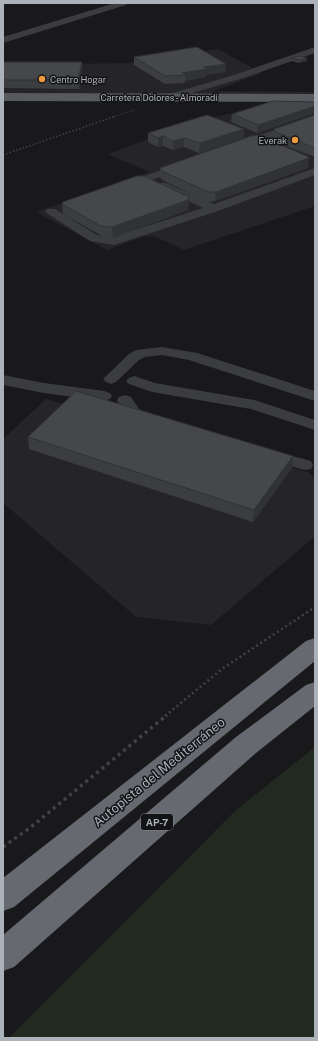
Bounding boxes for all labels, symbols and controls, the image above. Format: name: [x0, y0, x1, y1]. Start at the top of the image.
marker: Centro Hogar: [37, 74, 47, 84]
place label: Centro Hogar: [50, 74, 107, 85]
street label: Carretera Dolores - Almoradí: [100, 92, 218, 103]
place label: Everak: [259, 135, 287, 146]
marker: Everak: [290, 135, 300, 145]
street label: Autopista del Mediterráneo: [90, 714, 228, 830]
road number: AP-7: [141, 814, 173, 830]

